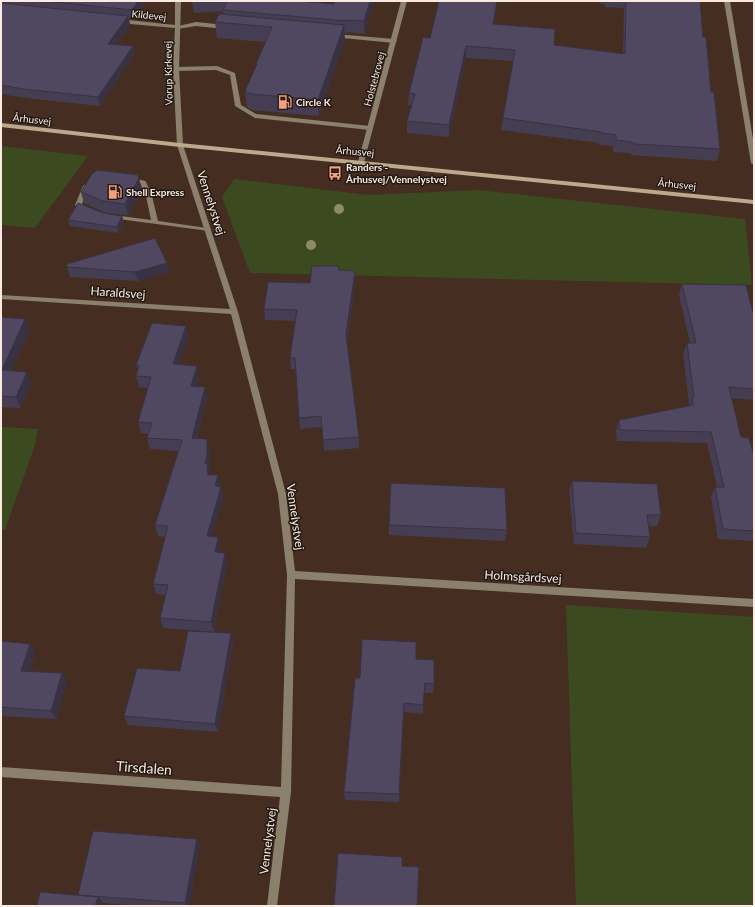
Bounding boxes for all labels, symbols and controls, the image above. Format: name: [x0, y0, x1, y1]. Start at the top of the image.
street label: Kildevej: [131, 7, 167, 23]
street label: Vorup Kirkevej: [161, 41, 175, 105]
street label: Holstebrovej: [361, 50, 387, 108]
fuel station icon: Circle K: [277, 94, 293, 110]
place label: Circle K: [296, 96, 331, 108]
street label: Århusvej: [12, 111, 52, 127]
street label: Århusvej: [335, 143, 375, 159]
place label: Randers - Århusvej/Vennelystvej: [345, 161, 447, 185]
bus stop icon: Randers - Århusvej/Vennelystvej: [327, 165, 343, 181]
street label: Vennelystvej: [194, 169, 229, 237]
street label: Århusvej: [657, 176, 697, 192]
fuel station icon: Shell Express: [107, 184, 123, 200]
place label: Shell Express: [126, 186, 185, 198]
street label: Haraldsvej: [90, 283, 146, 302]
street label: Vennelystvej: [283, 483, 308, 551]
street label: Holmsgårdsvej: [484, 567, 562, 586]
street label: Tirsdalen: [116, 757, 173, 778]
street label: Vennelystvej: [256, 807, 279, 875]

